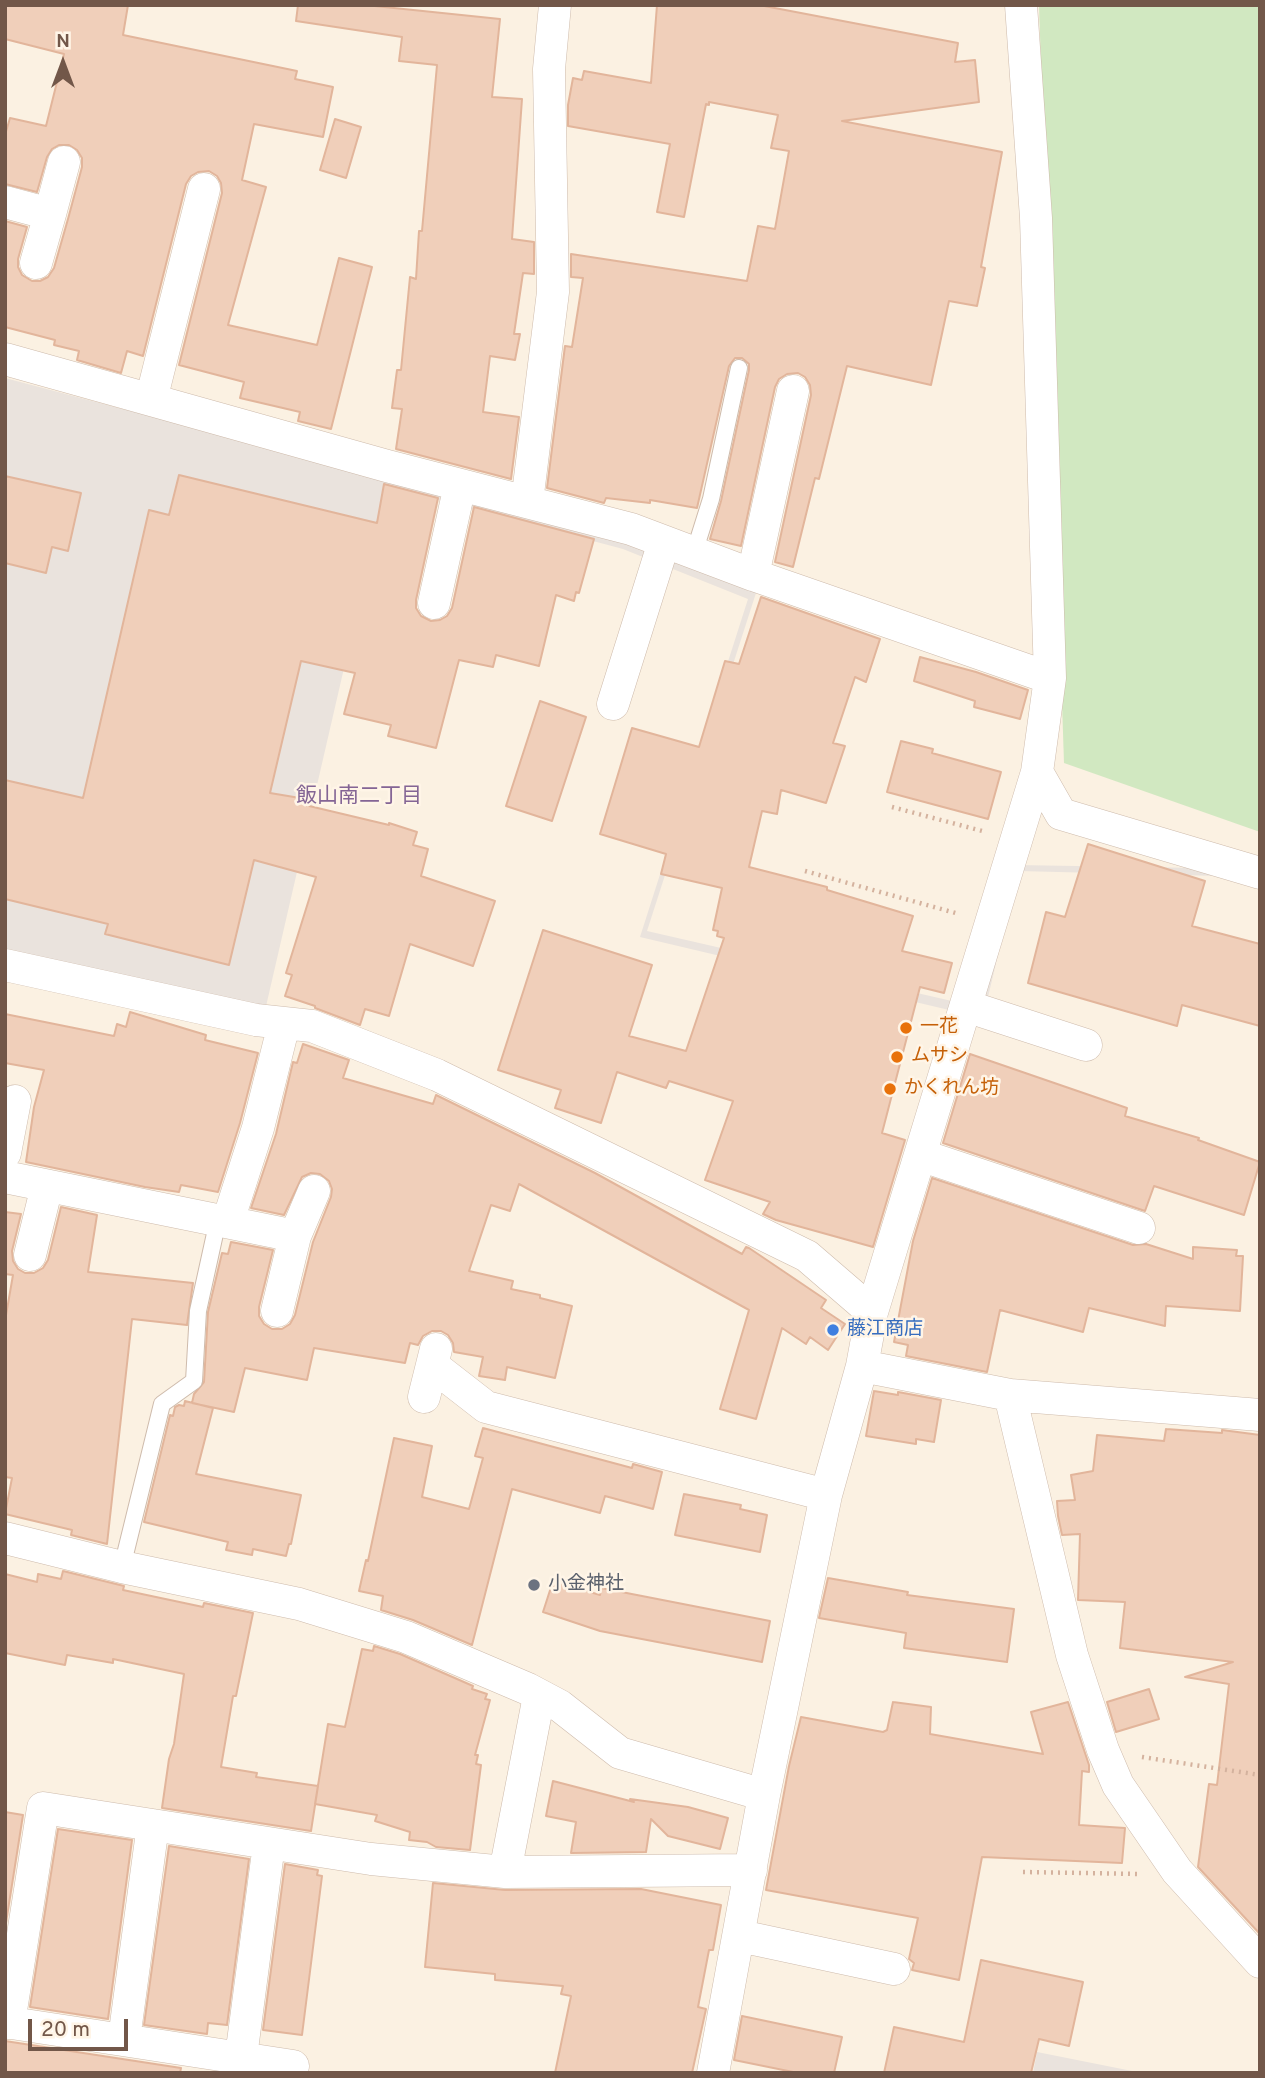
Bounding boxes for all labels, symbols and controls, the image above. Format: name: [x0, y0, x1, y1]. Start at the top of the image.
north arrow: [28, 28, 98, 98]
text: N: [56, 30, 70, 54]
district label: 飯山南二丁目: [296, 785, 422, 811]
place label: 一花: [920, 1017, 958, 1039]
marker: 一花: [898, 1020, 914, 1036]
place label: ムサシ: [911, 1046, 968, 1068]
marker: ムサシ: [889, 1049, 905, 1065]
place label: かくれん坊: [904, 1078, 999, 1100]
marker: かくれん坊: [882, 1081, 898, 1097]
place label: 藤江商店: [847, 1319, 923, 1341]
marker: 藤江商店: [825, 1322, 841, 1338]
place label: 小金神社: [548, 1574, 624, 1596]
marker: 小金神社: [526, 1577, 542, 1593]
scale bar: [32, 2004, 131, 2048]
text: 20 m: [41, 2017, 90, 2044]

